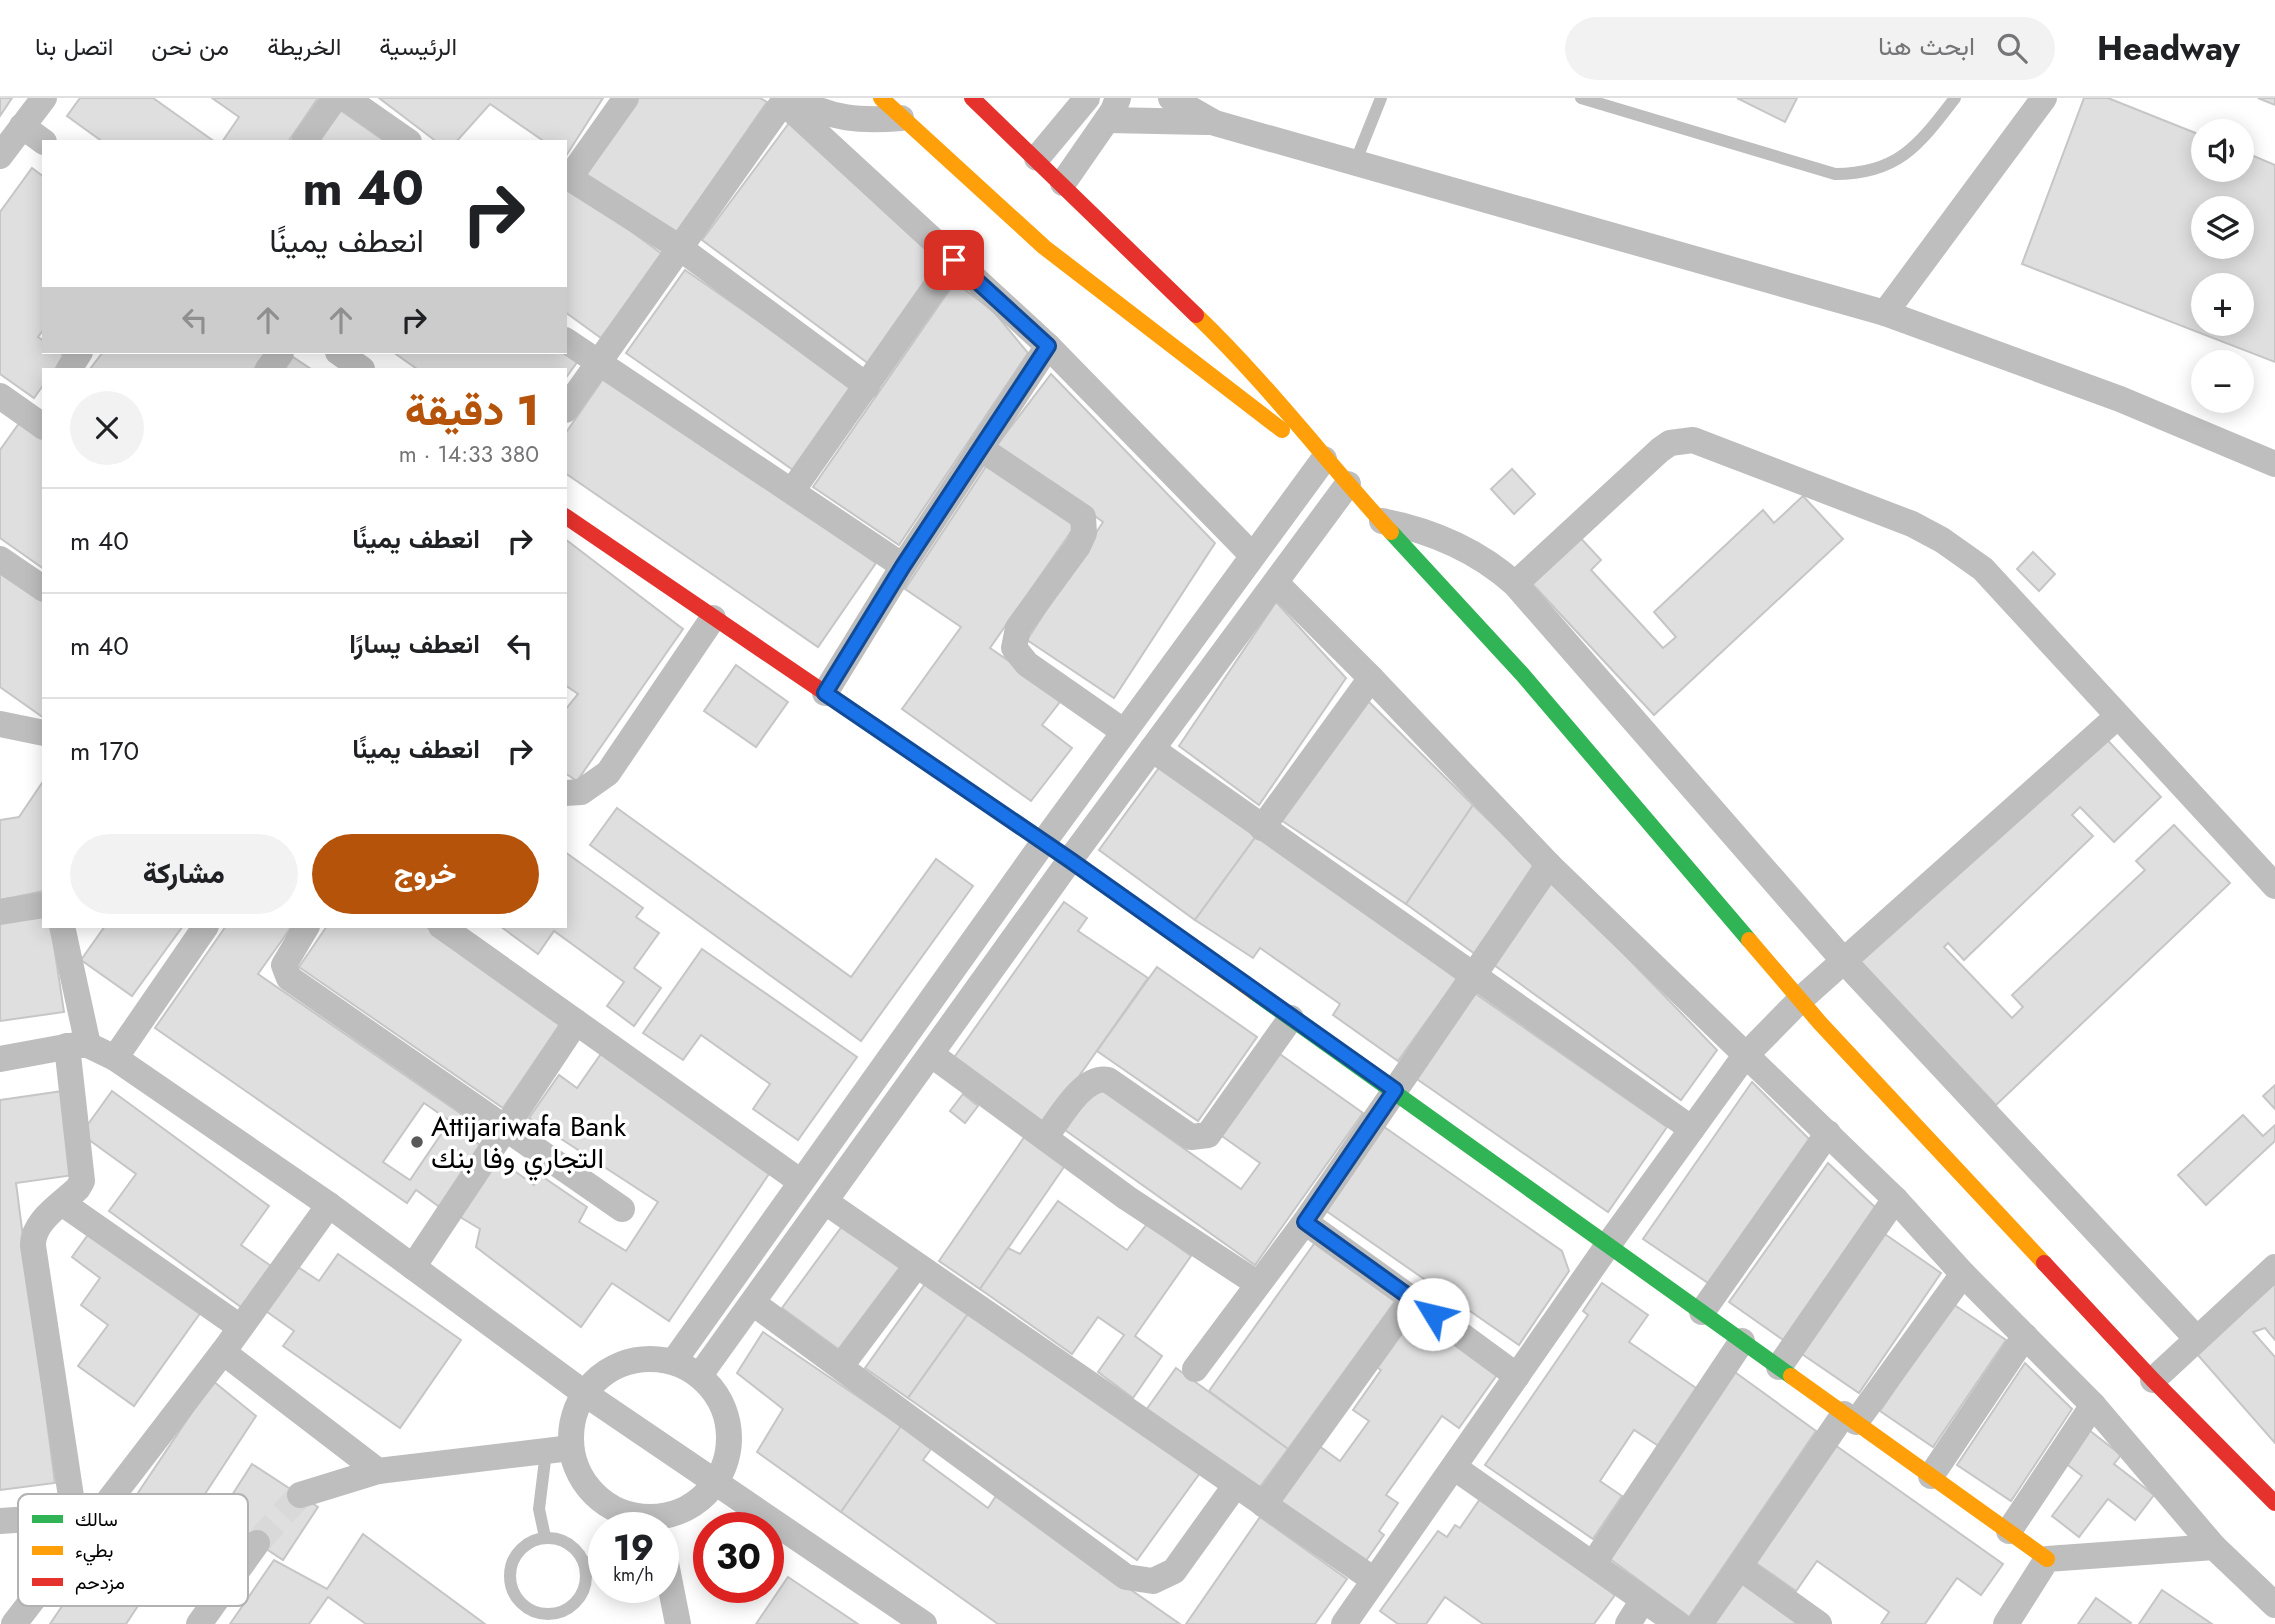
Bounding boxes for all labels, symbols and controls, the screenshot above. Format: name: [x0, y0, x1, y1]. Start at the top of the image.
search box: [1565, 17, 2055, 80]
text: Headway: [2097, 25, 2240, 72]
text: ابحث هنا: [1878, 27, 1975, 65]
text: اتصل بنا: [35, 29, 113, 64]
text: من نحن: [151, 29, 229, 64]
text: الخريطة: [267, 29, 341, 64]
text: الرئيسية: [379, 29, 457, 64]
icon: search: [1993, 29, 2031, 67]
map controls: [2191, 119, 2254, 413]
button: sound: [2191, 119, 2254, 182]
text: 40 m: [302, 153, 424, 223]
icon: right: [448, 168, 539, 259]
button: layers: [2191, 196, 2254, 259]
text: انعطف يمينًا: [269, 218, 424, 264]
pin: [924, 230, 984, 290]
icon: arrive: [935, 241, 973, 279]
button: +: [2191, 273, 2254, 336]
icon: left: [176, 301, 214, 339]
icon: ahead: [249, 301, 287, 339]
icon: ahead: [322, 301, 360, 339]
icon: right: [395, 301, 433, 339]
button: −: [2191, 350, 2254, 413]
text: 1 دقيقة: [405, 380, 539, 441]
button: close: [70, 391, 144, 465]
text: 380 m · 14:33: [399, 437, 539, 471]
text: انعطف يمينًا: [352, 520, 480, 558]
text: 40 m: [70, 522, 129, 560]
icon: right: [501, 522, 539, 560]
text: انعطف يسارًا: [349, 625, 480, 663]
text: 40 m: [70, 627, 129, 665]
icon: left: [501, 627, 539, 665]
text: انعطف يمينًا: [352, 730, 480, 768]
text: 170 m: [70, 732, 139, 770]
icon: right: [501, 732, 539, 770]
button: مشاركة: [70, 834, 298, 914]
button: خروج: [312, 834, 539, 914]
place label: Attijariwafa Bank التجاري وفا بنك: [431, 1106, 627, 1181]
marker: Attijariwafa Bank التجاري وفا بنك: [409, 1134, 425, 1150]
position arrow: [1396, 1277, 1470, 1351]
legend: [18, 1494, 248, 1606]
text: سالك: [75, 1506, 118, 1533]
speed limit sign: 30: [693, 1512, 784, 1603]
text: 19: [613, 1523, 654, 1573]
text: بطيء: [75, 1537, 113, 1566]
text: km/h: [613, 1562, 654, 1588]
text: مزدحم: [75, 1569, 125, 1596]

